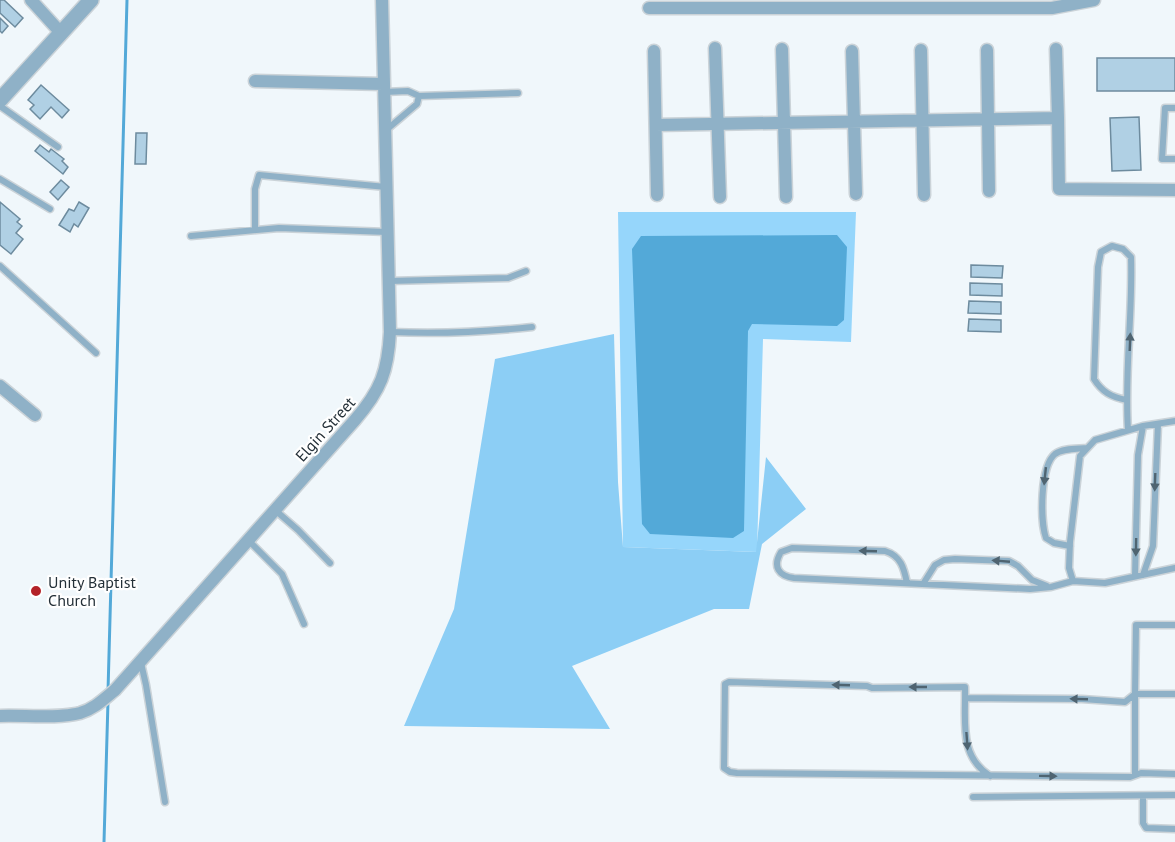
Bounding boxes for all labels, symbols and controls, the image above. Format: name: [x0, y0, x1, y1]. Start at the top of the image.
one-way arrow: [1125, 332, 1134, 351]
street label: Elgin Street: [291, 392, 360, 465]
one-way arrow: [1040, 467, 1050, 486]
one-way arrow: [1151, 473, 1160, 492]
one-way arrow: [1131, 538, 1141, 557]
one-way arrow: [859, 546, 878, 555]
one-way arrow: [991, 557, 1010, 566]
place label: Unity Baptist Church: [48, 572, 136, 610]
marker: Unity Baptist Church: [29, 584, 43, 598]
one-way arrow: [831, 680, 850, 690]
one-way arrow: [909, 682, 928, 692]
one-way arrow: [1070, 694, 1089, 703]
one-way arrow: [963, 732, 972, 751]
one-way arrow: [1039, 771, 1058, 781]

